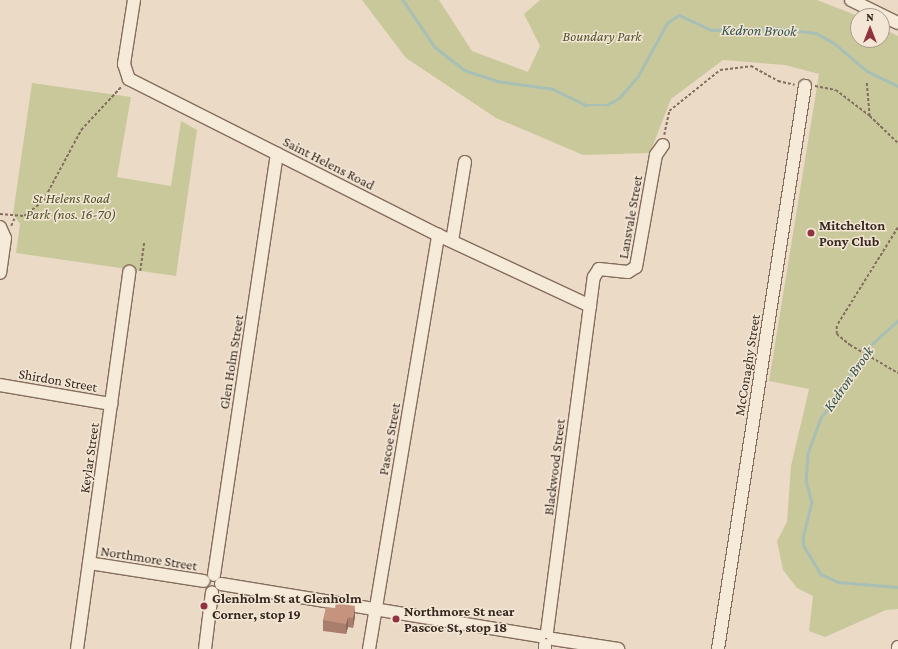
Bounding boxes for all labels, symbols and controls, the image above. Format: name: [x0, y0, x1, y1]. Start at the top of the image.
north arrow: [850, 8, 890, 48]
text: N: [866, 11, 874, 23]
water label: Kedron Brook: [721, 21, 797, 41]
park label: Boundary Park: [563, 28, 641, 44]
street label: Saint Helens Road: [280, 133, 378, 193]
street label: Lansvale Street: [614, 174, 646, 260]
park label: St Helens Road Park (nos. 16-70): [26, 190, 116, 222]
place label: Mitchelton Pony Club: [819, 217, 885, 250]
marker: Mitchelton Pony Club: [806, 228, 816, 238]
street label: McConaghy Street: [731, 313, 763, 417]
street label: Glen Holm Street: [215, 314, 247, 410]
water label: Kedron Brook: [820, 343, 878, 415]
street label: Shirdon Street: [17, 365, 99, 395]
street label: Pascoe Street: [374, 402, 404, 476]
street label: Blackwood Street: [540, 418, 568, 516]
street label: Keylar Street: [76, 422, 102, 494]
street label: Northmore Street: [99, 542, 199, 574]
place label: Glenholm St at Glenholm Corner, stop 19: [212, 590, 362, 622]
marker: Glenholm St at Glenholm Corner, stop 19: [199, 601, 209, 611]
place label: Northmore St near Pascoe St, stop 18: [404, 603, 515, 636]
marker: Northmore St near Pascoe St, stop 18: [391, 614, 401, 624]

